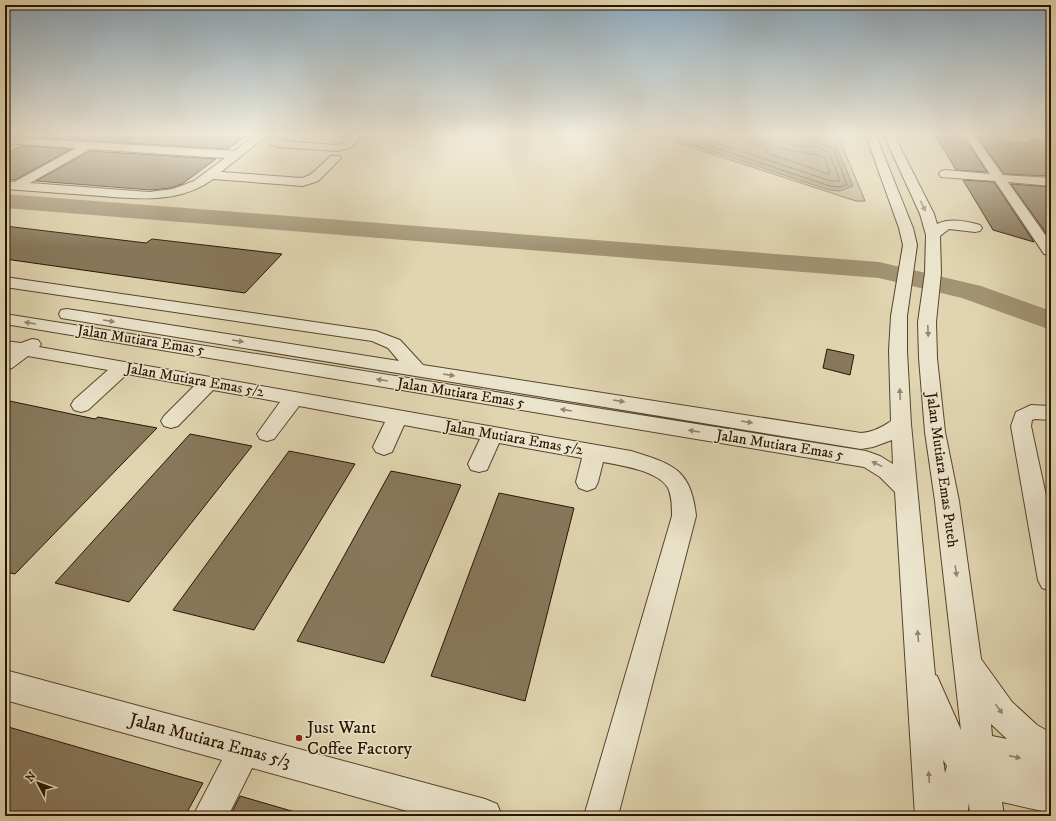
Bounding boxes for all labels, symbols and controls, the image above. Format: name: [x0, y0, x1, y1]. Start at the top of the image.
one-way arrow: [920, 200, 926, 212]
one-way arrow: [103, 318, 115, 324]
one-way arrow: [24, 319, 36, 325]
street label: Jalan Mutiara Emas 5: [74, 320, 207, 360]
one-way arrow: [924, 325, 931, 337]
one-way arrow: [232, 338, 244, 344]
street label: Jalan Mutiara Emas 5/2: [122, 358, 266, 402]
one-way arrow: [443, 372, 455, 378]
street label: Jalan Mutiara Emas 5: [394, 373, 527, 413]
one-way arrow: [376, 377, 389, 383]
one-way arrow: [896, 388, 903, 400]
street label: Jalan Mutiara Emas Puteh: [921, 389, 962, 549]
one-way arrow: [613, 398, 625, 404]
one-way arrow: [560, 407, 572, 413]
street label: Jalan Mutiara Emas 5/2: [441, 416, 585, 460]
one-way arrow: [741, 419, 753, 425]
street label: Jalan Mutiara Emas 5: [713, 425, 846, 465]
one-way arrow: [688, 428, 700, 434]
one-way arrow: [871, 461, 883, 467]
one-way arrow: [953, 565, 959, 577]
one-way arrow: [915, 630, 922, 642]
one-way arrow: [995, 704, 1003, 715]
street label: Jalan Mutiara Emas 5/3: [125, 708, 293, 773]
place label: Just Want Coffee Factory: [305, 717, 413, 760]
marker: Just Want Coffee Factory: [294, 733, 304, 743]
one-way arrow: [1009, 755, 1022, 761]
north arrow: [18, 763, 58, 803]
text: N: [23, 769, 39, 785]
one-way arrow: [925, 771, 932, 783]

